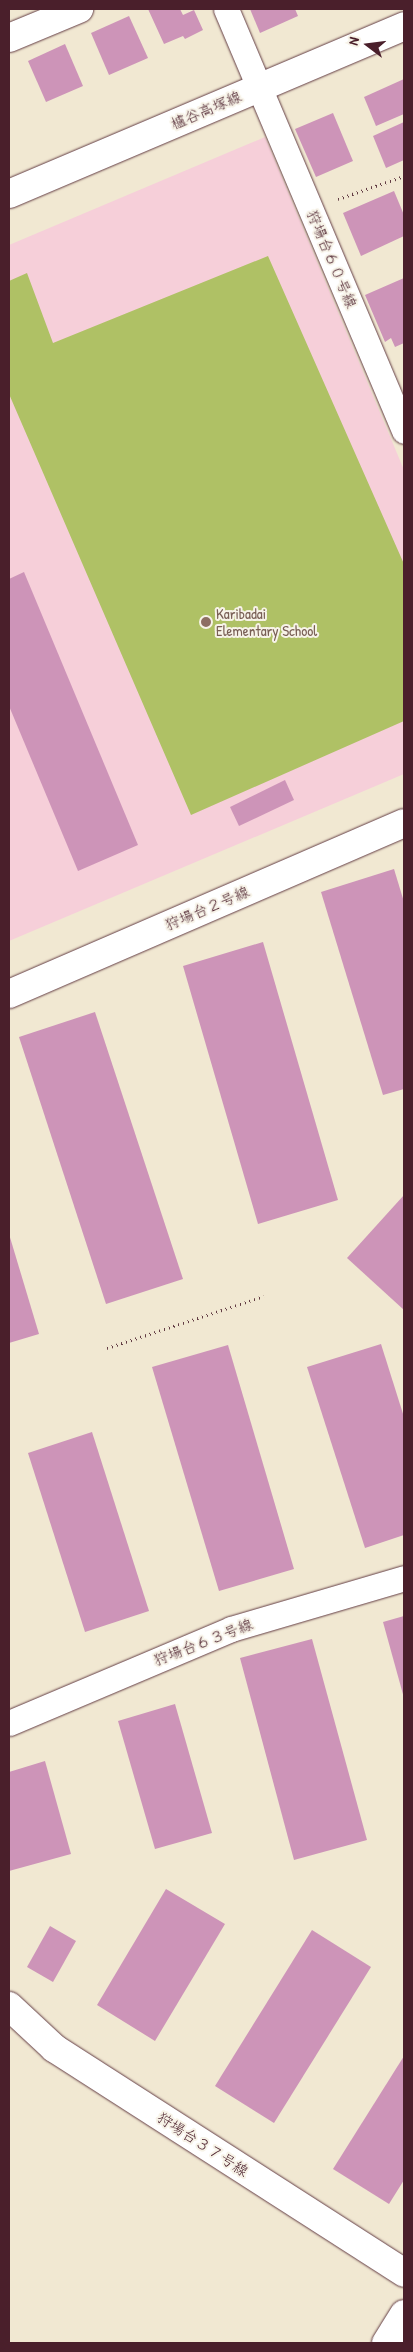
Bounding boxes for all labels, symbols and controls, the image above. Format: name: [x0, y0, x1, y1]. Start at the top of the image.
north arrow: [343, 20, 393, 70]
text: N: [343, 35, 363, 47]
street label: 櫨谷高塚線: [168, 87, 244, 133]
street label: 狩場台６０号線: [303, 207, 361, 311]
place label: Karibadai Elementary School: [216, 604, 317, 639]
marker: Karibadai Elementary School: [200, 616, 212, 628]
street label: 狩場台２号線: [162, 882, 252, 934]
street label: 狩場台６３号線: [151, 1615, 255, 1669]
street label: 狩場台３７号線: [154, 2108, 252, 2180]

